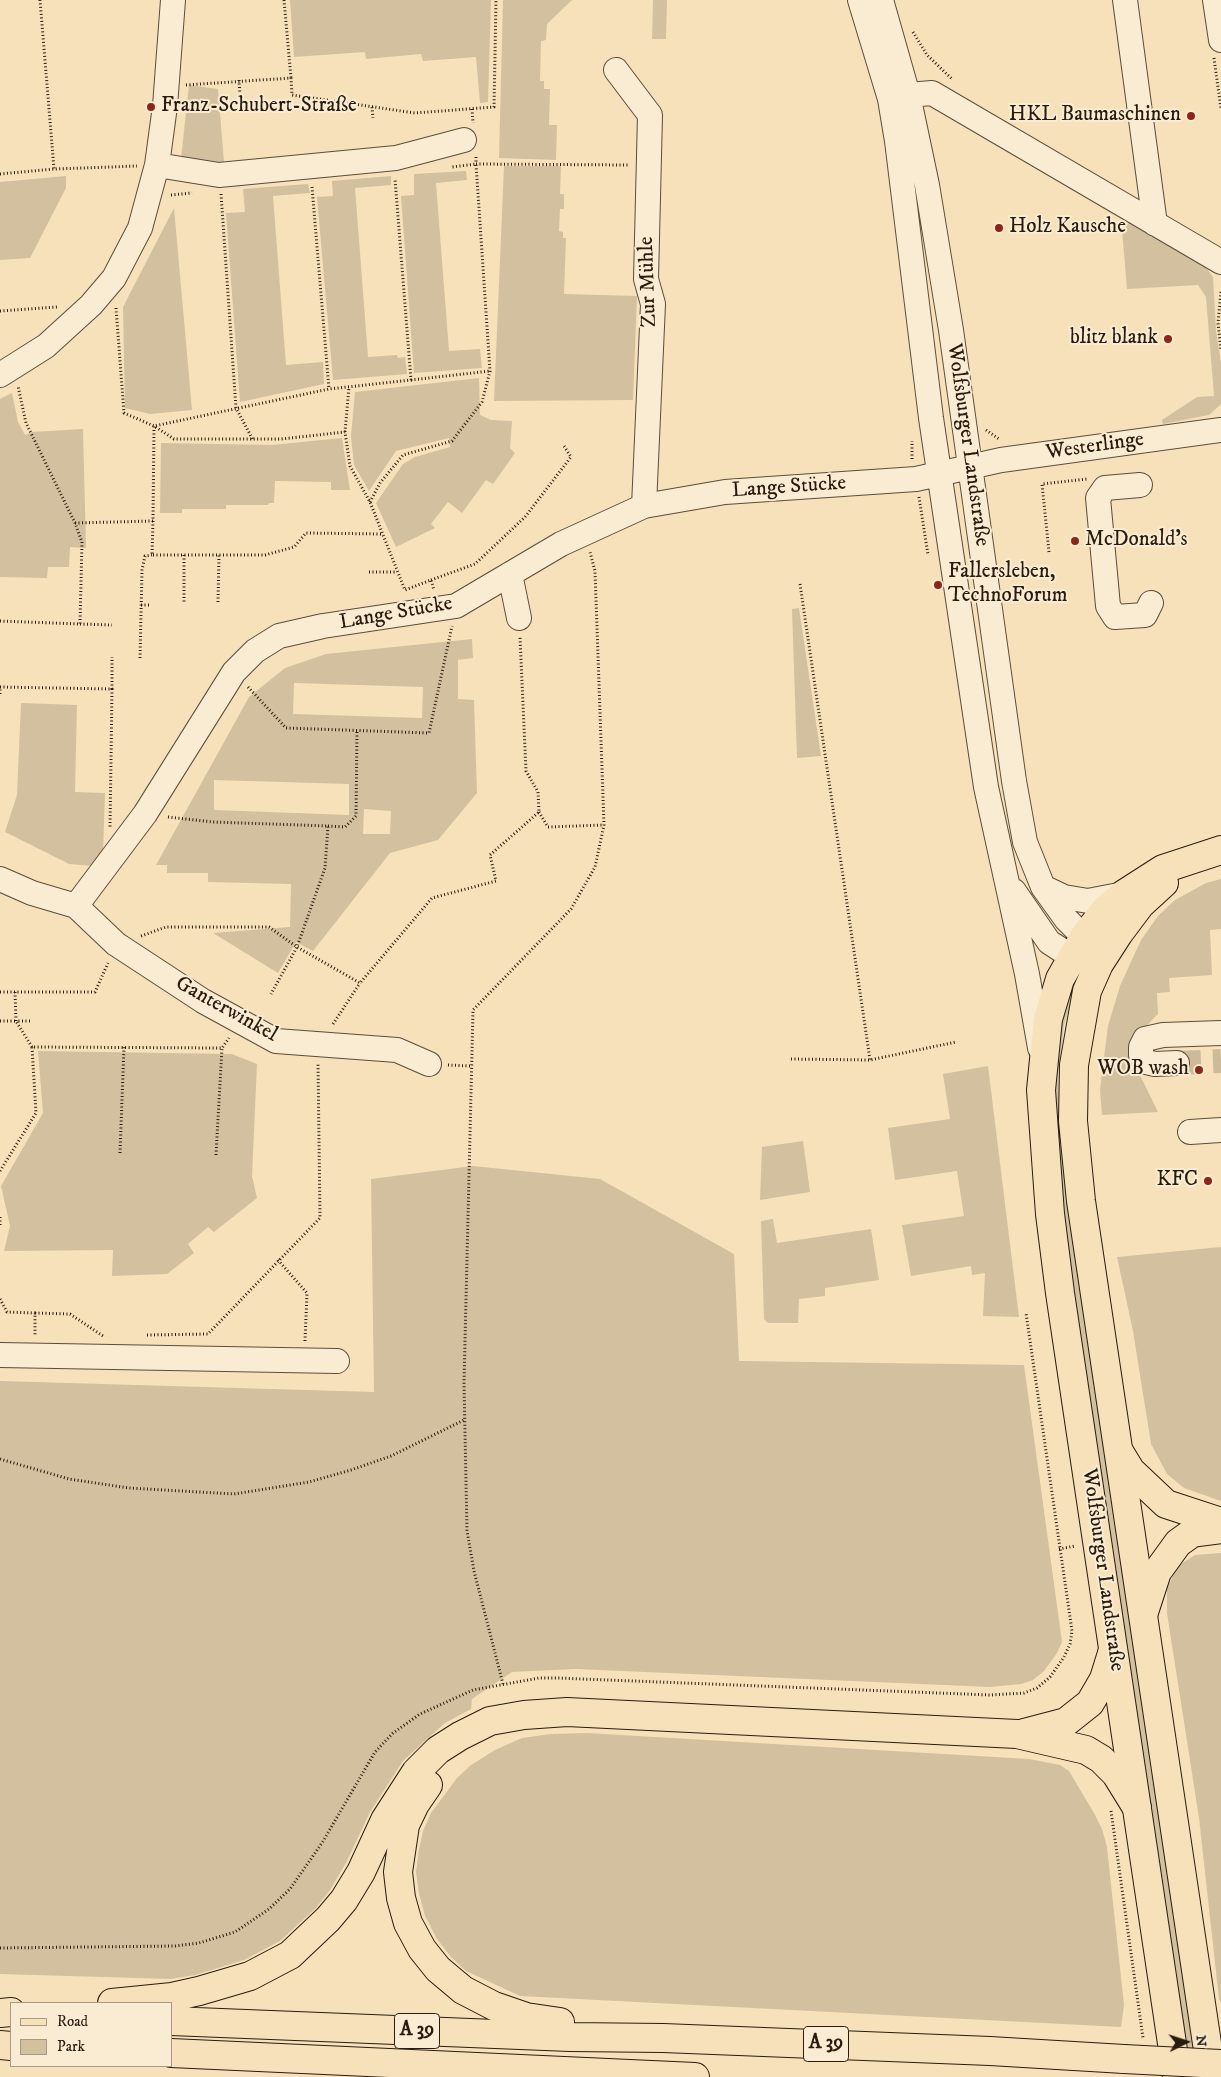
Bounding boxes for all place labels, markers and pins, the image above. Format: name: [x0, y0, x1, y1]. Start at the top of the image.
place label: Franz-Schubert-Straße: [161, 94, 357, 120]
marker: Franz-Schubert-Straße: [145, 101, 157, 113]
place label: HKL Baumaschinen: [1009, 103, 1181, 129]
marker: HKL Baumaschinen: [1185, 110, 1197, 122]
place label: Holz Kausche: [1009, 215, 1126, 241]
marker: Holz Kausche: [993, 222, 1005, 234]
place label: blitz blank: [1070, 326, 1158, 352]
marker: blitz blank: [1162, 333, 1174, 345]
place label: McDonald's: [1085, 528, 1188, 554]
marker: McDonald's: [1069, 535, 1081, 547]
place label: Fallersleben, TechnoForum: [948, 560, 1067, 610]
marker: Fallersleben, TechnoForum: [932, 579, 944, 591]
place label: WOB wash: [1097, 1057, 1189, 1083]
marker: WOB wash: [1193, 1064, 1205, 1076]
place label: KFC: [1156, 1168, 1198, 1194]
marker: KFC: [1202, 1175, 1214, 1187]

